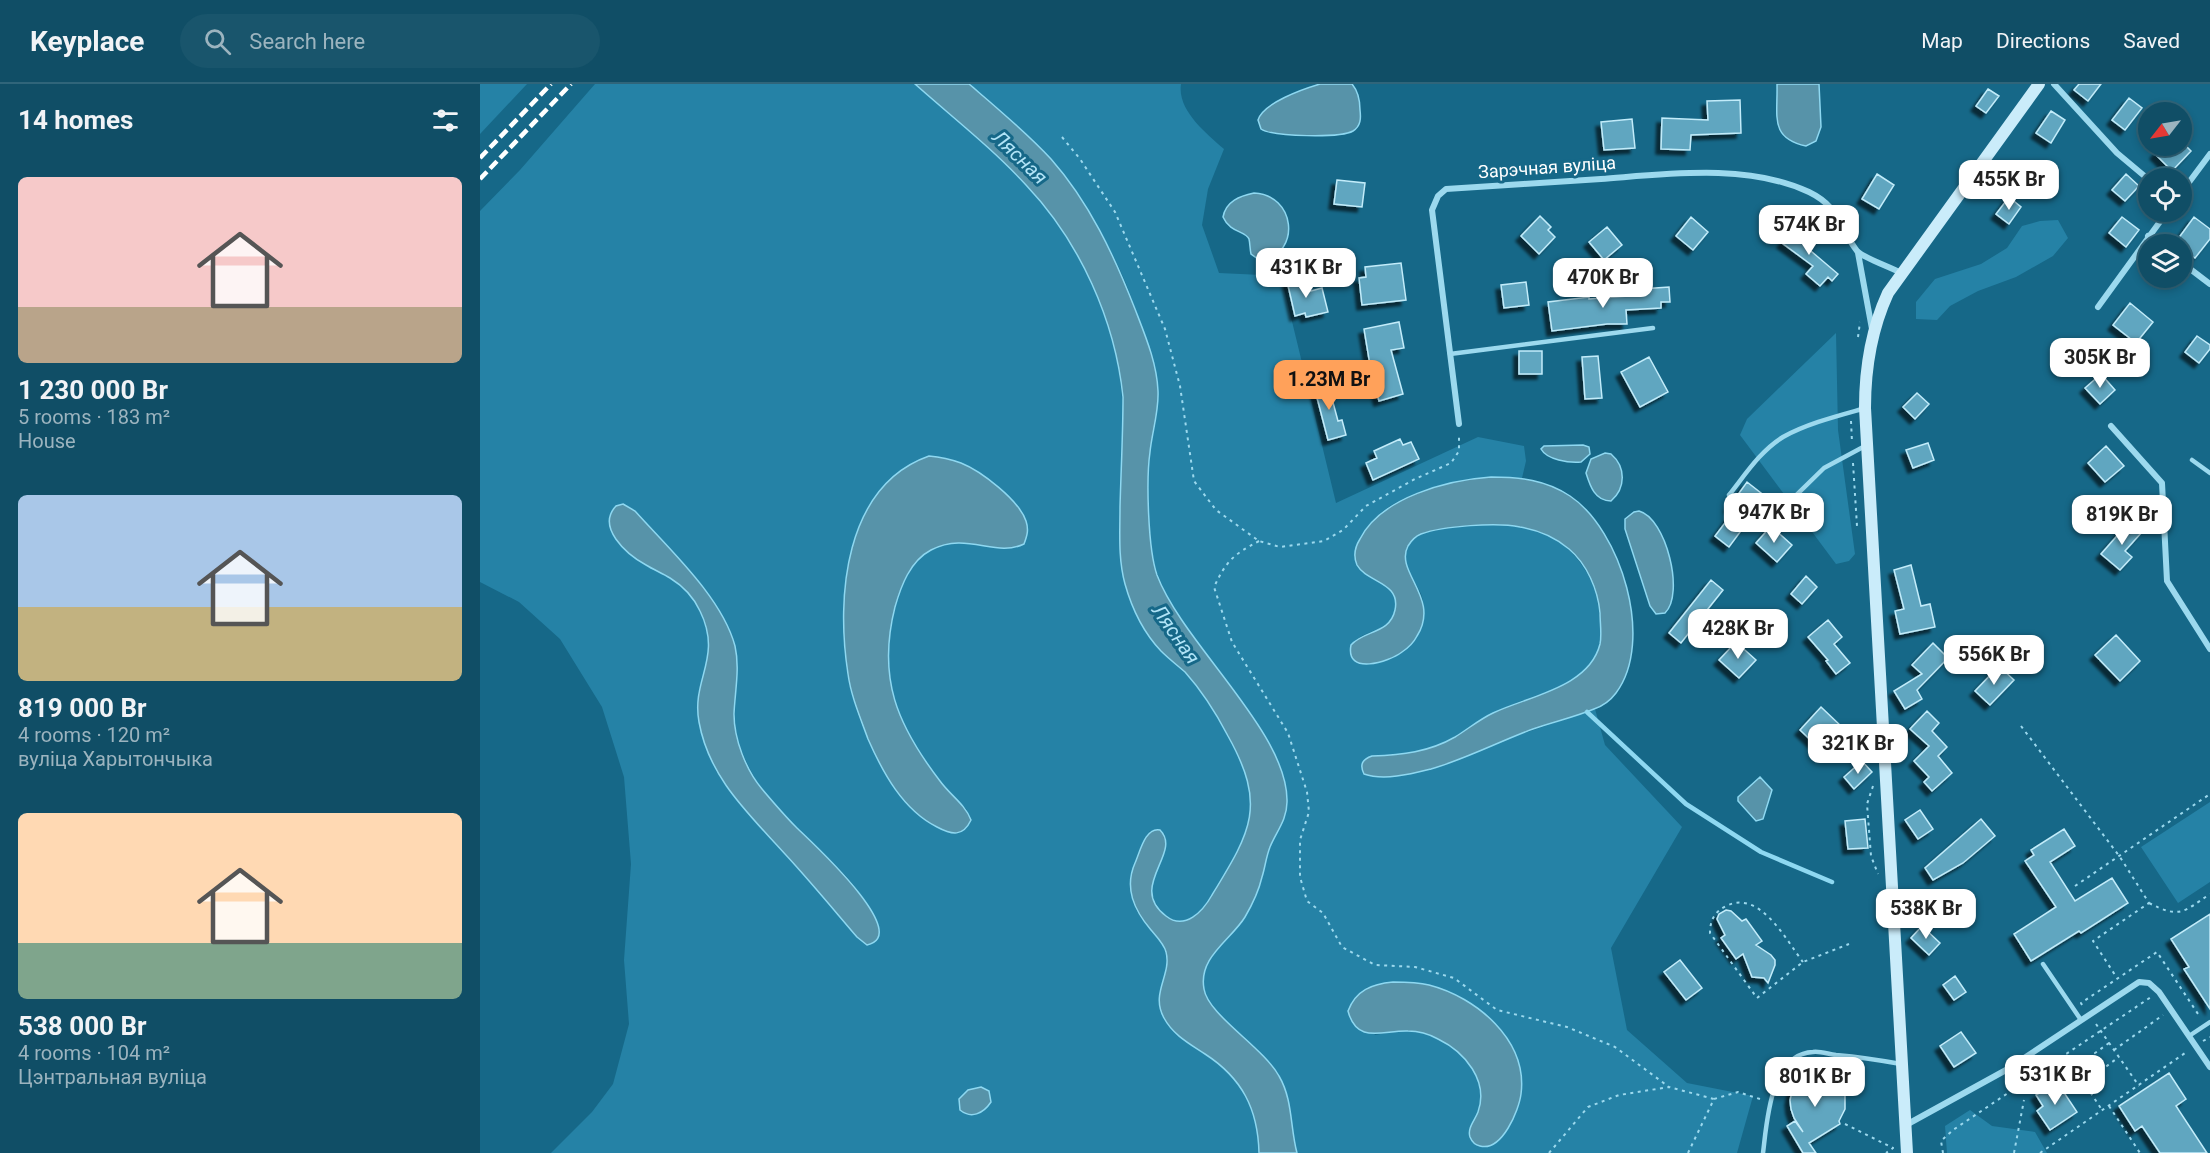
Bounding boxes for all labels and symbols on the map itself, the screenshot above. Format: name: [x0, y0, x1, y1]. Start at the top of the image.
north arrow: [2138, 102, 2192, 156]
water label: Лясная: [987, 124, 1052, 189]
street label: Зарэчная вуліца: [1477, 152, 1617, 182]
pin: 455K Br: [1954, 160, 2064, 211]
pin: 574K Br: [1754, 205, 1864, 256]
pin: 431K Br: [1251, 248, 1361, 299]
pin: 470K Br: [1548, 258, 1658, 309]
pin: 305K Br: [2045, 338, 2155, 389]
pin: 1.23M Br: [1267, 360, 1391, 411]
pin: 947K Br: [1719, 493, 1829, 544]
pin: 819K Br: [2067, 495, 2177, 546]
water label: Лясная: [1146, 599, 1205, 668]
pin: 428K Br: [1683, 609, 1793, 660]
pin: 556K Br: [1939, 635, 2049, 686]
pin: 321K Br: [1803, 724, 1913, 775]
pin: 538K Br: [1871, 889, 1981, 940]
pin: 531K Br: [2000, 1055, 2110, 1106]
pin: 801K Br: [1760, 1057, 1870, 1108]

